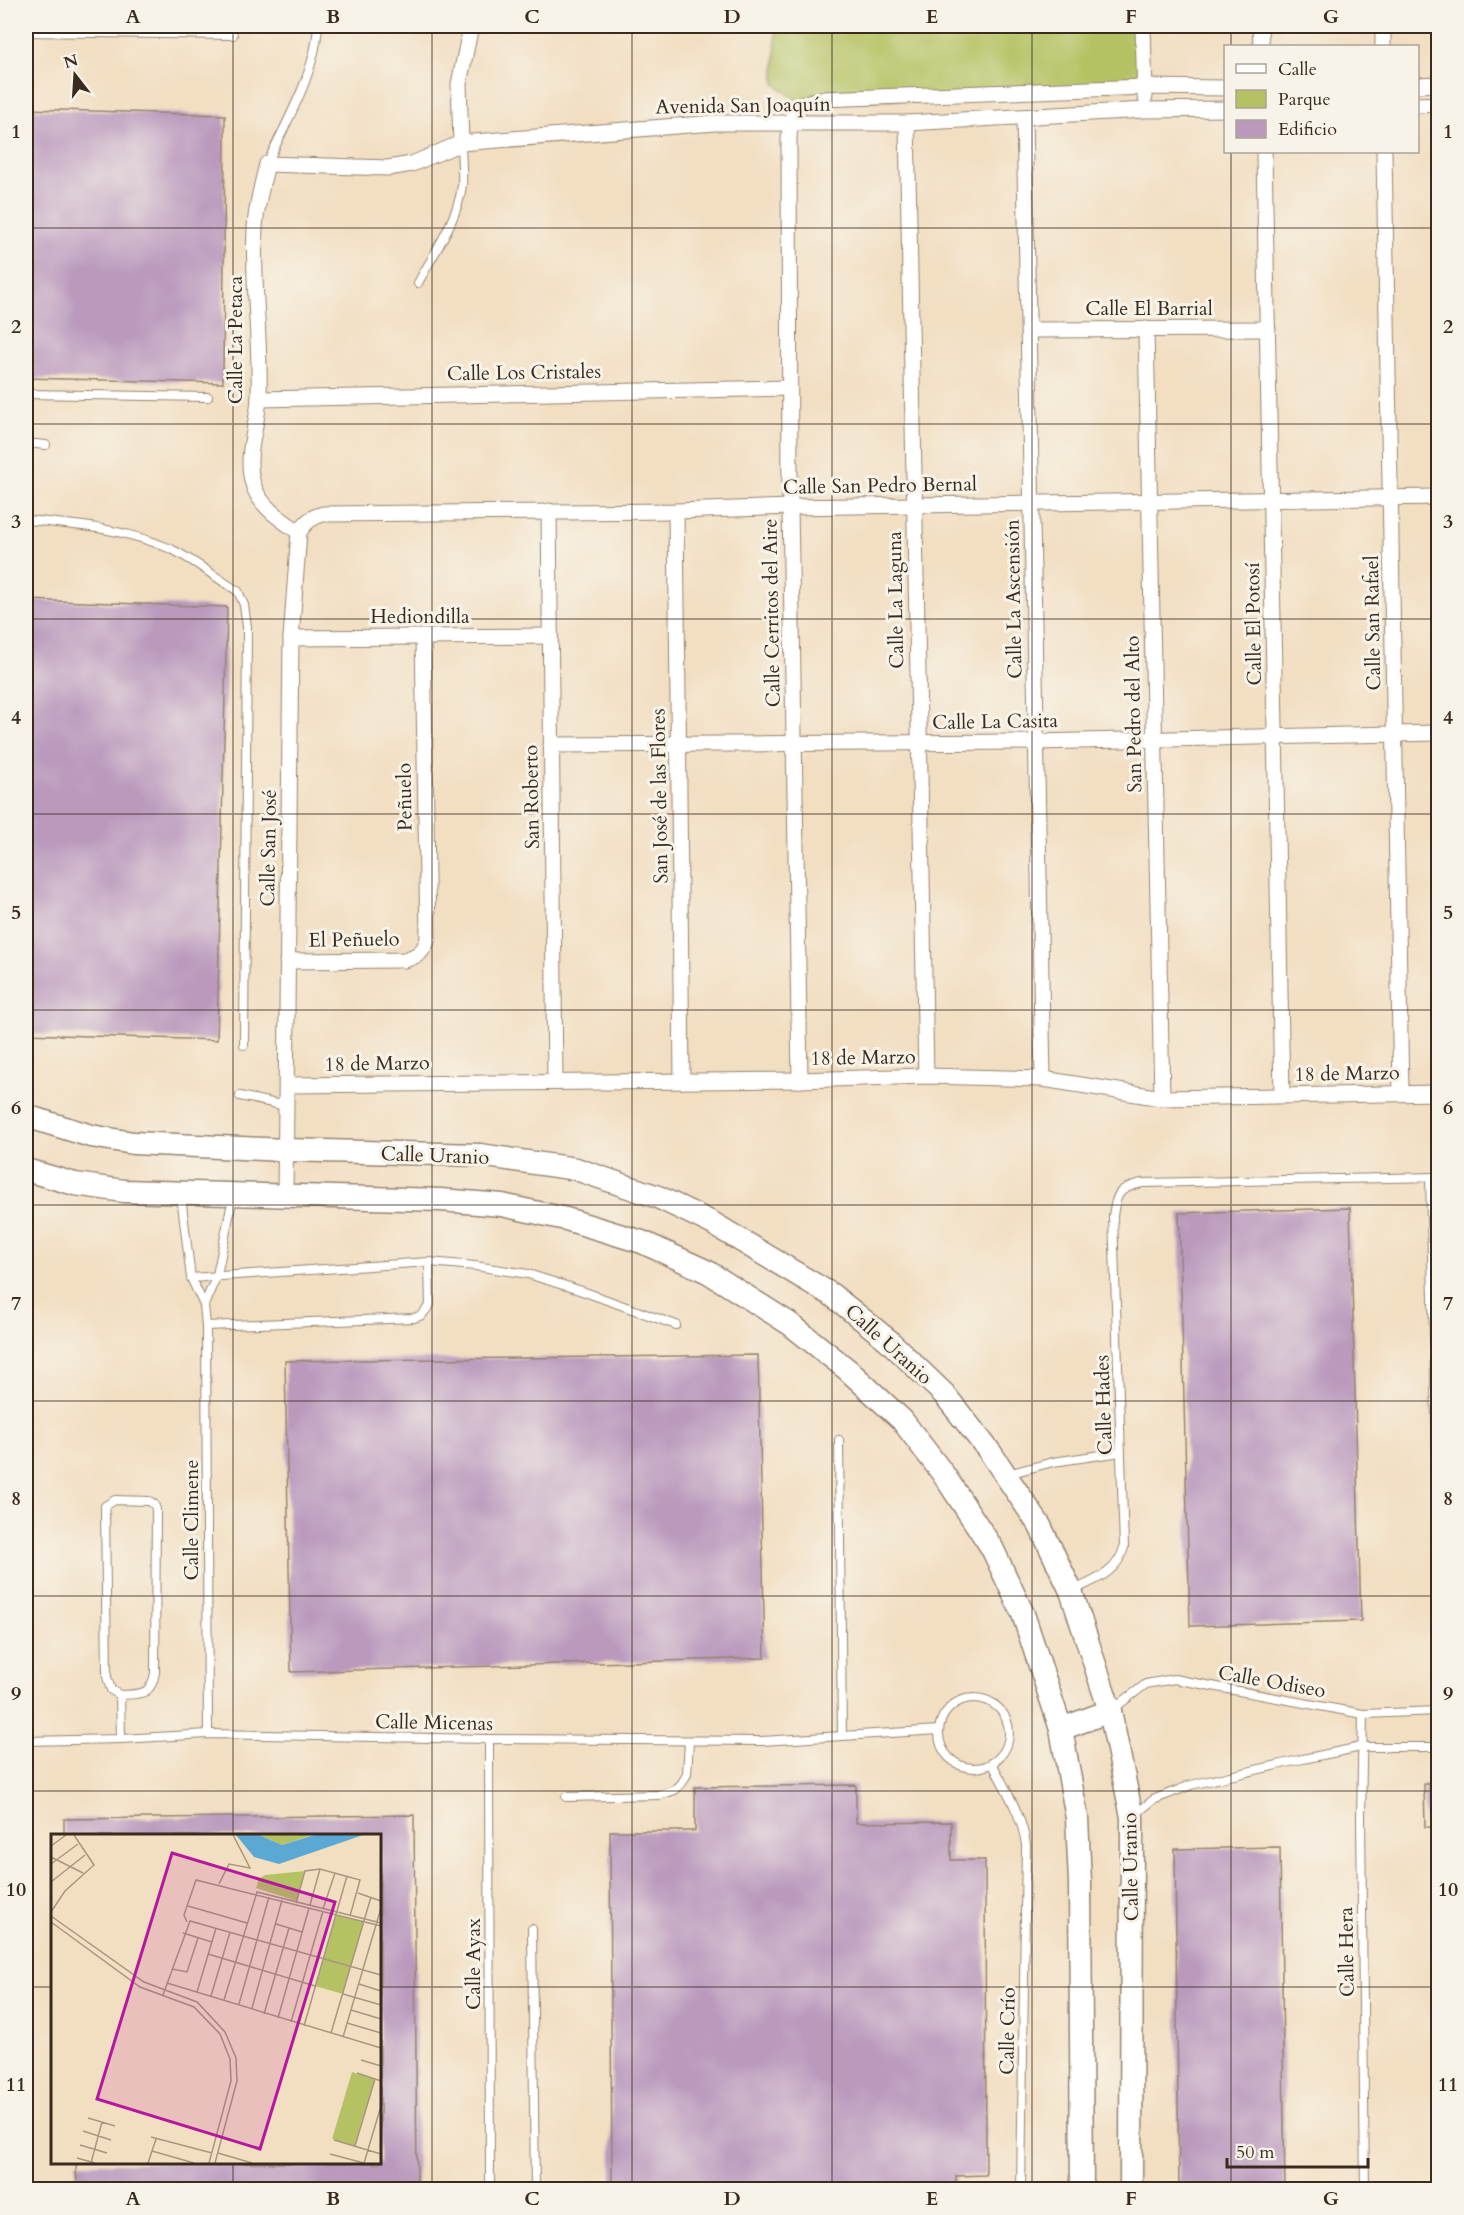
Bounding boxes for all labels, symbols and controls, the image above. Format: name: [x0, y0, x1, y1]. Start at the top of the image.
text: A: [125, 3, 141, 30]
text: B: [326, 3, 340, 30]
text: C: [524, 3, 540, 30]
text: D: [723, 3, 741, 30]
text: E: [926, 3, 938, 30]
text: F: [1125, 3, 1137, 30]
text: G: [1323, 3, 1339, 30]
north arrow: [45, 45, 105, 105]
legend: [1224, 45, 1419, 153]
text: N: [61, 49, 81, 74]
text: Calle: [1278, 57, 1317, 82]
text: Parque: [1278, 87, 1331, 112]
street label: Avenida San Joaquín: [655, 90, 832, 121]
text: Edificio: [1278, 117, 1337, 142]
text: 1: [11, 118, 21, 145]
text: 1: [1443, 118, 1453, 145]
street label: Calle La Petaca: [222, 275, 249, 404]
street label: Calle El Barrial: [1085, 295, 1213, 322]
text: 2: [11, 313, 21, 340]
text: 2: [1443, 313, 1453, 340]
street label: Calle Los Cristales: [447, 358, 601, 387]
street label: Calle San Pedro Bernal: [783, 470, 977, 501]
text: 3: [11, 508, 21, 535]
text: 3: [1443, 508, 1453, 535]
street label: Calle Cerritos del Aire: [756, 518, 787, 708]
street label: Calle La Ascensión: [999, 518, 1028, 679]
street label: Calle La Laguna: [881, 531, 910, 669]
street label: Calle San Rafael: [1358, 555, 1387, 691]
street label: Calle El Potosí: [1239, 562, 1268, 686]
street label: Hediondilla: [370, 603, 470, 630]
street label: San Pedro del Alto: [1119, 635, 1148, 793]
text: 4: [11, 704, 21, 731]
text: 4: [1443, 704, 1453, 731]
street label: Calle La Casita: [932, 707, 1059, 736]
street label: San José de las Flores: [644, 708, 675, 884]
street label: San Roberto: [517, 744, 546, 849]
street label: Peñuelo: [390, 762, 419, 831]
street label: Calle San José: [254, 789, 283, 907]
text: 5: [11, 899, 21, 926]
text: 5: [1443, 899, 1453, 926]
street label: El Peñuelo: [308, 925, 400, 954]
street label: 18 de Marzo: [810, 1043, 916, 1072]
street label: 18 de Marzo: [324, 1049, 430, 1078]
street label: 18 de Marzo: [1294, 1059, 1400, 1088]
text: 6: [11, 1094, 21, 1121]
text: 6: [1443, 1094, 1453, 1121]
street label: Calle Uranio: [380, 1140, 490, 1171]
text: 7: [11, 1290, 21, 1317]
text: 7: [1443, 1290, 1453, 1317]
street label: Calle Uranio: [839, 1298, 938, 1391]
street label: Calle Hades: [1088, 1354, 1119, 1456]
street label: Calle Climene: [178, 1459, 205, 1581]
text: 8: [11, 1485, 21, 1512]
text: 8: [1443, 1485, 1453, 1512]
street label: Calle Odiseo: [1216, 1659, 1328, 1704]
text: 9: [11, 1680, 21, 1707]
text: 9: [1443, 1680, 1453, 1707]
street label: Calle Micenas: [375, 1708, 493, 1737]
street label: Calle Uranio: [1116, 1812, 1145, 1922]
inset map: [51, 1834, 381, 2164]
text: 10: [6, 1876, 26, 1903]
text: 10: [1438, 1876, 1458, 1903]
street label: Calle Hera: [1332, 1906, 1361, 1997]
street label: Calle Ayax: [460, 1918, 487, 2010]
street label: Calle Crío: [993, 1987, 1022, 2075]
text: 11: [6, 2071, 26, 2098]
text: 11: [1438, 2071, 1458, 2098]
scale bar: [1227, 2131, 1368, 2169]
text: 50 m: [1236, 2140, 1275, 2165]
text: A: [125, 2185, 141, 2212]
text: B: [326, 2185, 340, 2212]
text: C: [524, 2185, 540, 2212]
text: D: [723, 2185, 741, 2212]
text: E: [926, 2185, 938, 2212]
text: F: [1125, 2185, 1137, 2212]
text: G: [1323, 2185, 1339, 2212]

